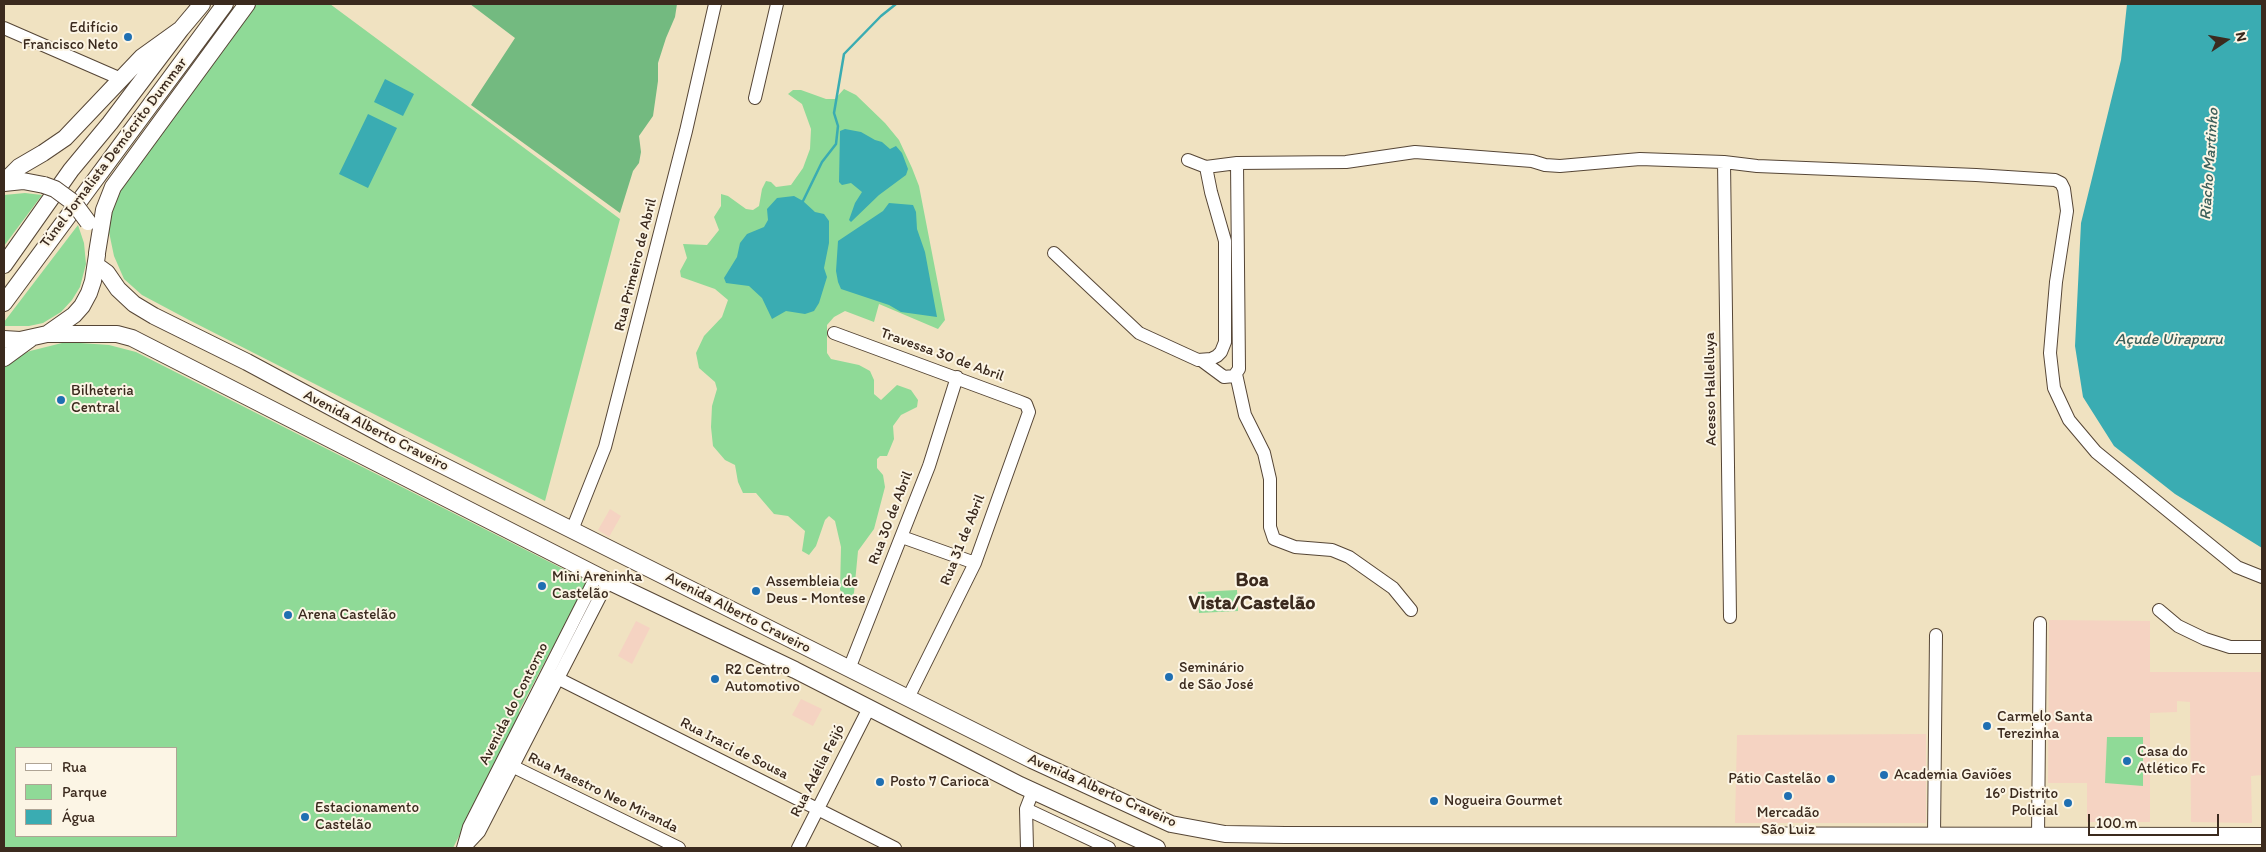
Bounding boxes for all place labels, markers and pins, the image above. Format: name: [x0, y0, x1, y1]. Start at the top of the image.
place label: Edifício Francisco Neto: [23, 19, 118, 54]
marker: Edifício Francisco Neto: [122, 31, 134, 43]
place label: Bilheteria Central: [71, 382, 134, 417]
marker: Bilheteria Central: [55, 394, 67, 406]
place label: Mini Areninha Castelão: [552, 568, 642, 603]
place label: Assembleia de Deus - Montese: [766, 573, 865, 608]
marker: Mini Areninha Castelão: [536, 580, 548, 592]
marker: Assembleia de Deus - Montese: [750, 585, 762, 597]
place label: Arena Castelão: [298, 606, 396, 624]
marker: Arena Castelão: [282, 609, 294, 621]
place label: Seminário de São José: [1179, 659, 1254, 694]
place label: R2 Centro Automotivo: [725, 661, 800, 696]
marker: Seminário de São José: [1163, 671, 1175, 683]
marker: R2 Centro Automotivo: [709, 673, 721, 685]
place label: Carmelo Santa Terezinha: [1997, 708, 2093, 743]
marker: Carmelo Santa Terezinha: [1981, 720, 1993, 732]
place label: Casa do Atlético Fc: [2137, 743, 2205, 778]
marker: Casa do Atlético Fc: [2121, 755, 2133, 767]
place label: Academia Gaviões: [1894, 766, 2012, 784]
marker: Academia Gaviões: [1878, 769, 1890, 781]
place label: Pátio Castelão: [1728, 770, 1821, 788]
place label: Posto 7 Carioca: [890, 773, 989, 791]
marker: Pátio Castelão: [1825, 773, 1837, 785]
marker: Posto 7 Carioca: [874, 776, 886, 788]
place label: 16º Distrito Policial: [1985, 785, 2058, 820]
marker: Mercadão São Luiz: [1782, 790, 1794, 802]
place label: Nogueira Gourmet: [1444, 792, 1562, 810]
marker: Nogueira Gourmet: [1428, 795, 1440, 807]
marker: 16º Distrito Policial: [2062, 797, 2074, 809]
place label: Estacionamento Castelão: [315, 799, 419, 834]
place label: Mercadão São Luiz: [1757, 804, 1819, 839]
marker: Estacionamento Castelão: [299, 811, 311, 823]

